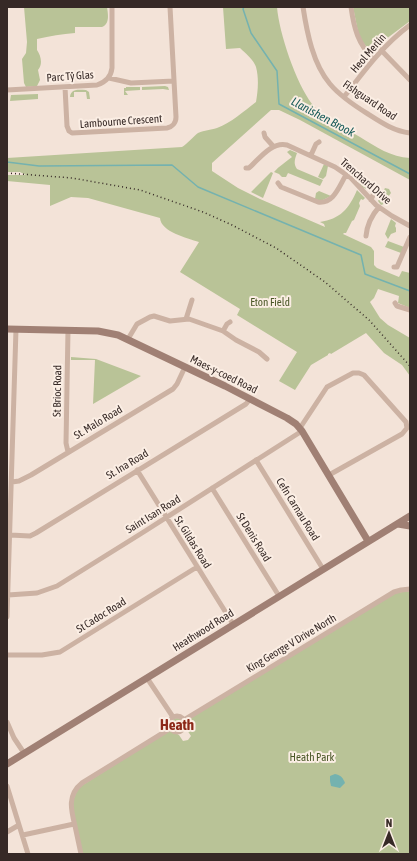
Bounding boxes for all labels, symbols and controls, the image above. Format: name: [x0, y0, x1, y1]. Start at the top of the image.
street label: Heol Merlin: [348, 31, 388, 75]
street label: Parc Tŷ Glas: [46, 68, 94, 84]
street label: Fishguard Road: [341, 78, 399, 122]
water label: Llanishen Brook: [289, 94, 358, 140]
street label: Lambourne Crescent: [79, 112, 163, 130]
street label: Trenchard Drive: [338, 156, 394, 206]
park label: Eton Field: [250, 296, 290, 308]
street label: Maes-y-coed Road: [188, 353, 260, 395]
street label: St Brioc Road: [51, 365, 63, 417]
street label: St. Malo Road: [72, 403, 124, 441]
street label: St. Ina Road: [104, 447, 150, 481]
street label: Cefn Carnau Road: [274, 476, 322, 542]
street label: Saint Isan Road: [124, 493, 182, 535]
street label: St Denis Road: [234, 511, 274, 563]
street label: St. Gildas Road: [172, 514, 214, 570]
street label: St Cadoc Road: [74, 595, 128, 635]
street label: Heathwood Road: [170, 606, 236, 654]
street label: King George V Drive North: [244, 611, 338, 675]
district label: Heath: [160, 716, 194, 733]
park label: Heath Park: [290, 751, 335, 763]
north arrow: [369, 813, 409, 853]
text: N: [386, 817, 392, 829]

